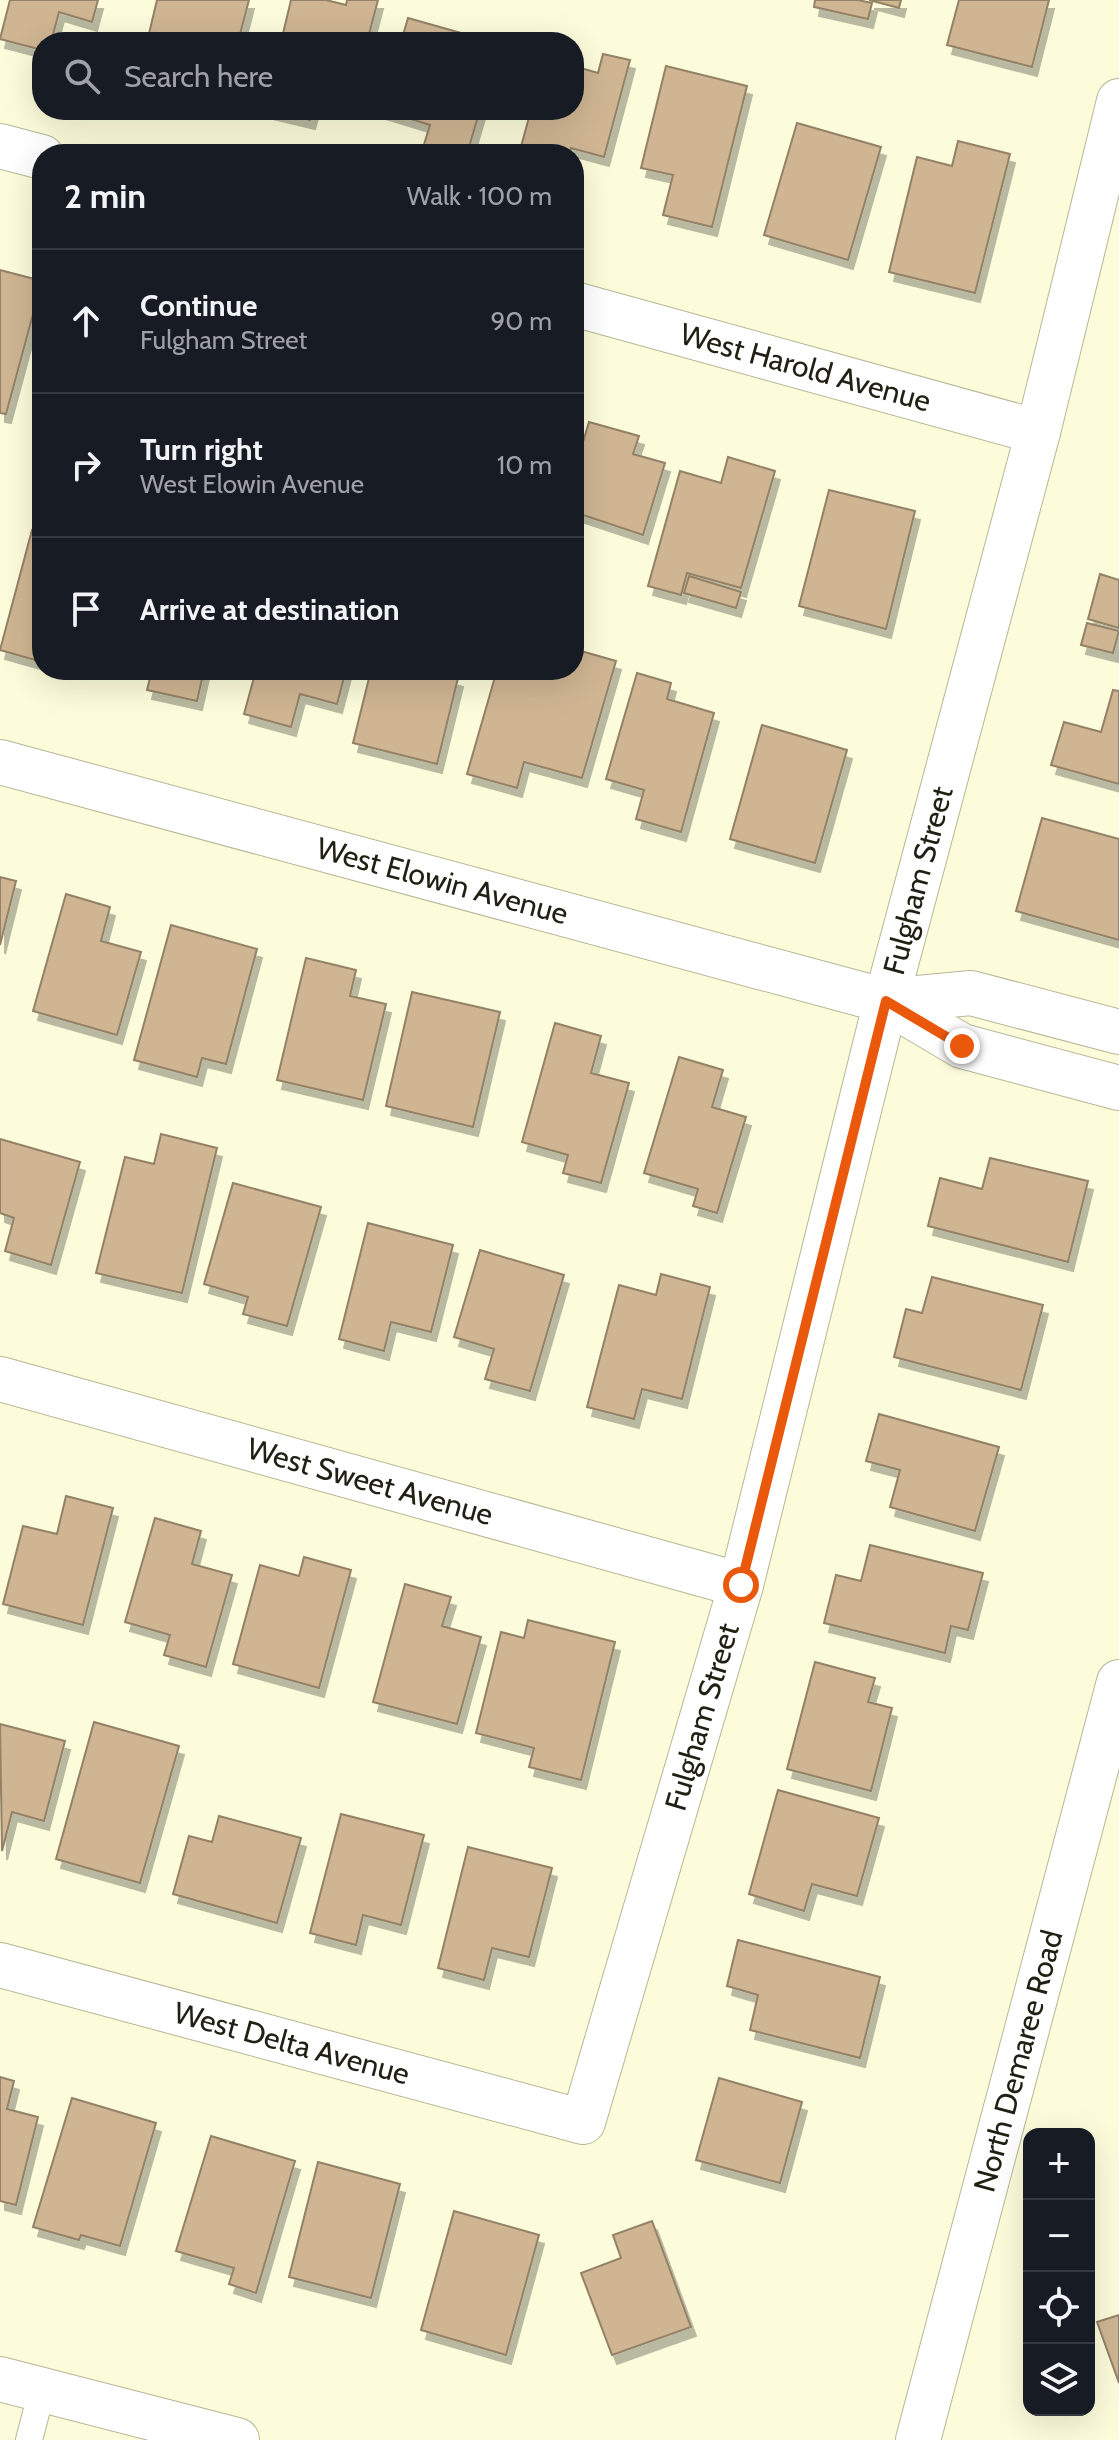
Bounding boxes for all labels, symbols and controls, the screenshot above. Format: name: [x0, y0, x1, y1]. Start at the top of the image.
search box: [32, 32, 584, 120]
icon: search: [60, 54, 104, 98]
text: Search here: [124, 58, 273, 95]
text: 2 min: [64, 175, 146, 217]
text: Walk · 100 m: [407, 180, 552, 212]
text: Continue: [140, 287, 257, 324]
icon: ahead: [64, 299, 108, 343]
text: 90 m: [490, 305, 552, 337]
street label: West Harold Avenue: [676, 315, 935, 420]
text: Fulgham Street: [140, 324, 307, 356]
text: Turn right: [140, 431, 263, 468]
icon: right: [64, 443, 108, 487]
text: 10 m: [497, 449, 552, 481]
text: West Elowin Avenue: [140, 468, 364, 500]
icon: arrive: [64, 587, 108, 631]
text: Arrive at destination: [140, 591, 400, 628]
street label: Fulgham Street: [875, 782, 961, 978]
street label: West Elowin Avenue: [313, 829, 572, 932]
route end: [944, 1028, 980, 1064]
street label: West Sweet Avenue: [243, 1430, 497, 1533]
route start: [723, 1567, 759, 1603]
street label: Fulgham Street: [657, 1619, 747, 1815]
street label: North Demaree Road: [966, 1926, 1070, 2196]
street label: West Delta Avenue: [170, 1994, 414, 2092]
map controls: [1023, 2128, 1095, 2416]
button: +: [1023, 2128, 1095, 2200]
button: −: [1023, 2200, 1095, 2272]
button: locate: [1023, 2272, 1095, 2344]
button: layers: [1023, 2344, 1095, 2416]

